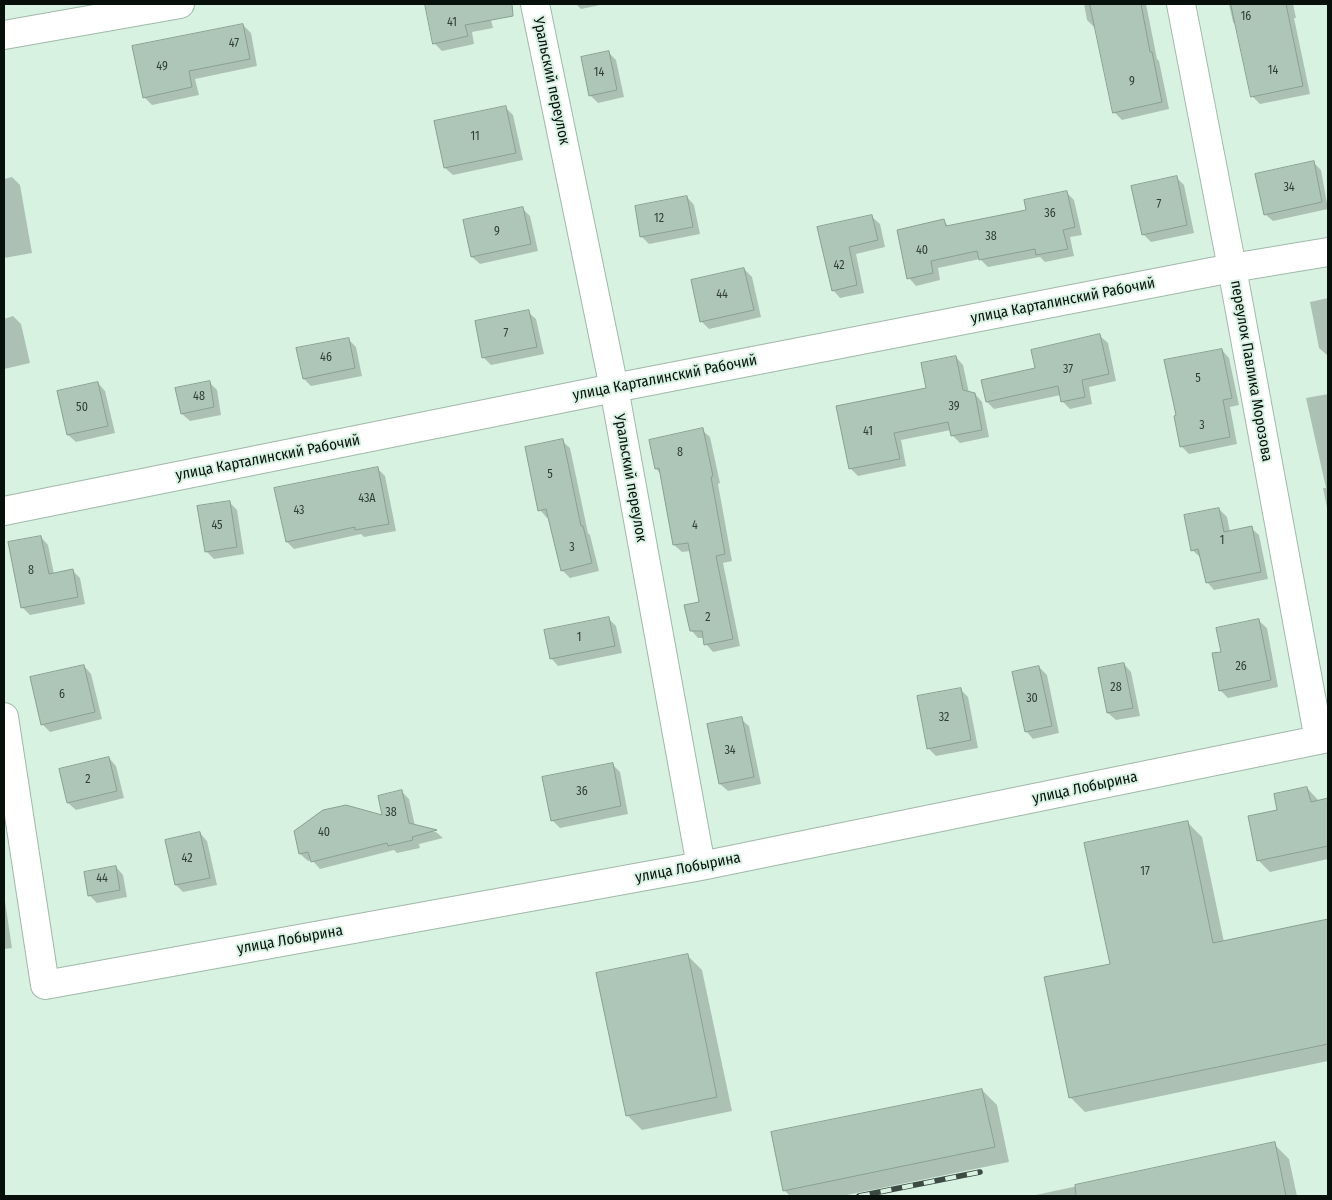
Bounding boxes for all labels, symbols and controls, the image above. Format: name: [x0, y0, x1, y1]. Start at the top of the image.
house number: 16: [1241, 10, 1251, 24]
house number: 41: [447, 16, 457, 30]
street label: Уральский переулок: [529, 16, 573, 146]
house number: 47: [229, 37, 239, 51]
house number: 49: [156, 60, 168, 74]
house number: 14: [1268, 64, 1278, 78]
house number: 14: [594, 66, 604, 80]
house number: 9: [1129, 75, 1135, 89]
house number: 11: [470, 130, 480, 144]
house number: 34: [1283, 181, 1295, 195]
house number: 7: [1157, 198, 1161, 212]
house number: 36: [1044, 207, 1056, 221]
house number: 12: [654, 212, 664, 226]
house number: 9: [494, 225, 500, 239]
house number: 38: [985, 230, 997, 244]
house number: 40: [916, 244, 928, 258]
house number: 42: [834, 259, 844, 273]
street label: улица Карталинский Рабочий: [969, 274, 1157, 328]
street label: переулок Павлика Морозова: [1226, 279, 1276, 463]
house number: 44: [716, 288, 728, 302]
house number: 7: [504, 327, 508, 341]
house number: 46: [320, 351, 332, 365]
street label: улица Карталинский Рабочий: [571, 351, 759, 405]
house number: 37: [1063, 363, 1073, 377]
house number: 5: [1195, 372, 1201, 386]
house number: 48: [193, 390, 205, 404]
house number: 39: [948, 400, 960, 414]
house number: 50: [76, 401, 88, 415]
street label: Уральский переулок: [610, 412, 650, 544]
house number: 3: [1199, 419, 1205, 433]
house number: 41: [863, 425, 873, 439]
street label: улица Карталинский Рабочий: [174, 431, 362, 485]
house number: 8: [677, 446, 683, 460]
house number: 5: [547, 468, 553, 482]
house number: 43А: [358, 492, 376, 506]
house number: 43: [293, 504, 305, 518]
house number: 45: [211, 519, 223, 533]
house number: 4: [692, 519, 698, 533]
house number: 1: [1220, 534, 1224, 548]
house number: 3: [569, 541, 575, 555]
house number: 8: [28, 564, 34, 578]
house number: 2: [705, 611, 711, 625]
house number: 1: [577, 631, 581, 645]
house number: 26: [1235, 660, 1247, 674]
house number: 28: [1110, 681, 1122, 695]
house number: 6: [59, 688, 65, 702]
house number: 30: [1026, 692, 1038, 706]
house number: 32: [939, 711, 949, 725]
house number: 34: [724, 744, 736, 758]
street label: улица Лобырина: [1031, 768, 1139, 808]
house number: 2: [85, 773, 91, 787]
house number: 36: [576, 785, 588, 799]
house number: 38: [385, 806, 397, 820]
house number: 40: [318, 826, 330, 840]
street label: улица Лобырина: [634, 849, 742, 887]
house number: 42: [182, 852, 192, 866]
house number: 17: [1140, 865, 1150, 879]
house number: 44: [96, 872, 108, 886]
street label: улица Лобырина: [236, 922, 344, 958]

